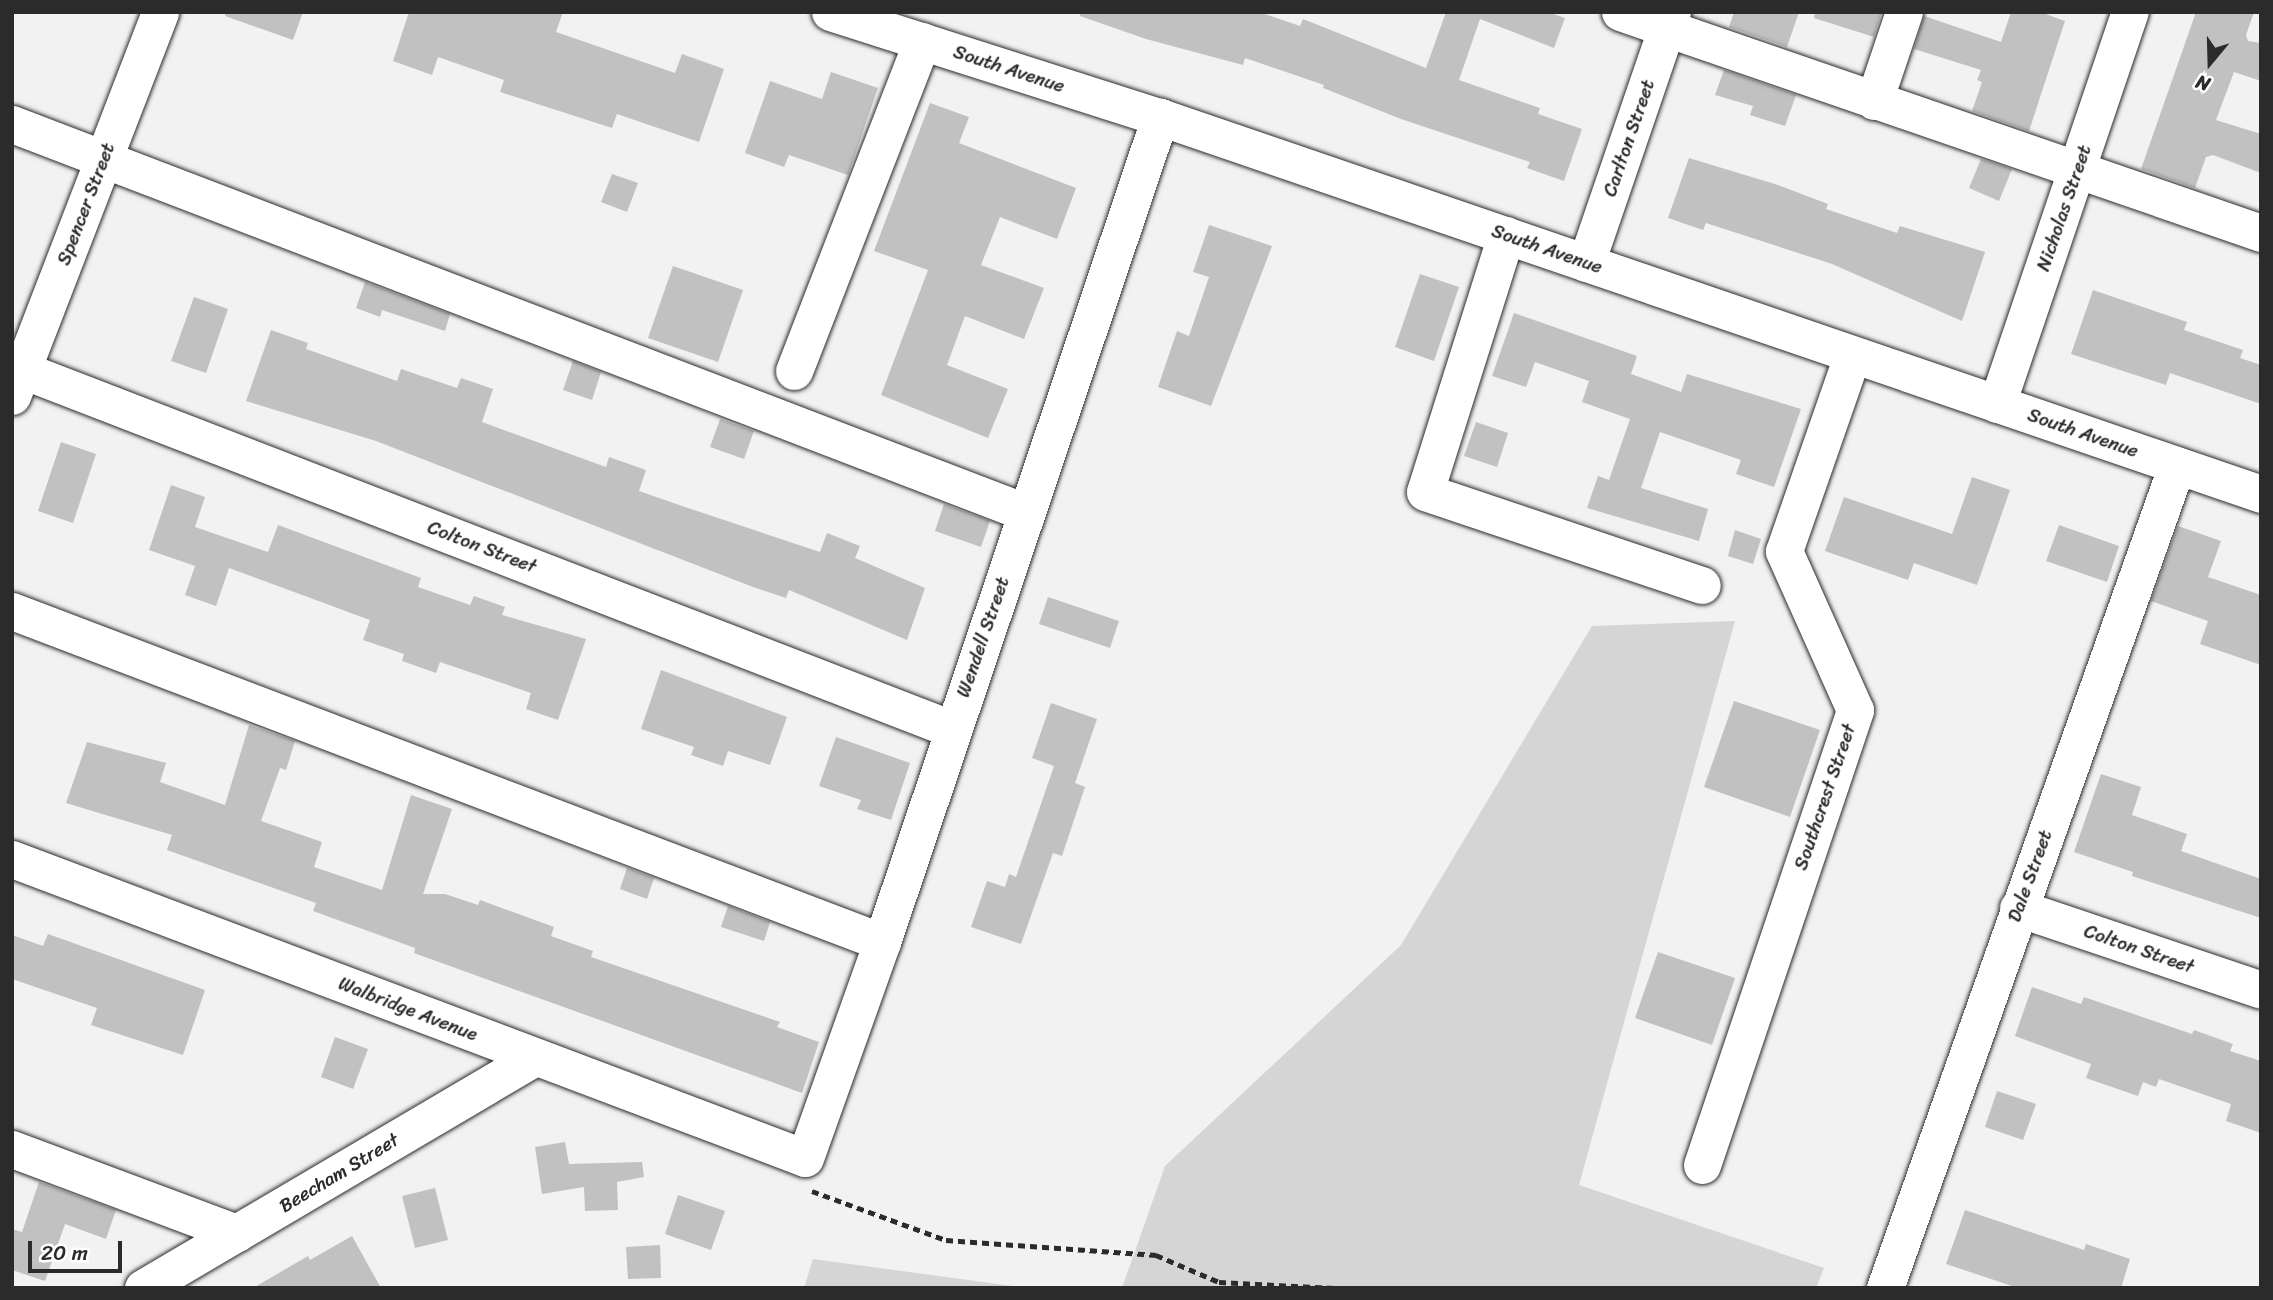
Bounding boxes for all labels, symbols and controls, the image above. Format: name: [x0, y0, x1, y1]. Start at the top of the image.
north arrow: [2175, 28, 2245, 98]
street label: South Avenue: [950, 40, 1068, 98]
text: N: [2191, 66, 2215, 101]
street label: Carlton Street: [1598, 76, 1660, 200]
street label: Spencer Street: [52, 140, 120, 268]
street label: Nicholas Street: [2032, 142, 2096, 274]
street label: South Avenue: [1489, 219, 1605, 279]
street label: South Avenue: [2025, 403, 2141, 463]
street label: Colton Street: [424, 516, 540, 578]
street label: Wendell Street: [952, 574, 1014, 700]
street label: Southcrest Street: [1789, 721, 1861, 873]
street label: Dale Street: [2003, 827, 2057, 925]
street label: Colton Street: [2081, 919, 2197, 979]
street label: Walbridge Avenue: [335, 972, 481, 1046]
street label: Beecham Street: [275, 1128, 403, 1218]
scale bar: [32, 1226, 126, 1270]
text: 20 m: [41, 1234, 88, 1272]

